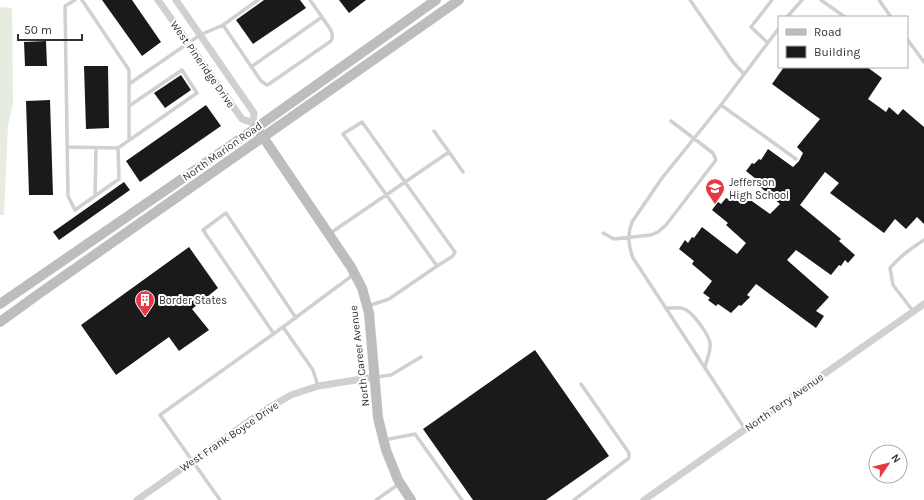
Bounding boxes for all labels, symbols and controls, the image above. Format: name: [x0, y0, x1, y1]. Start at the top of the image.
scale bar: [18, 16, 82, 42]
legend: [778, 16, 908, 68]
street label: West Pineridge Drive: [168, 18, 238, 111]
text: 50 m: [24, 23, 52, 37]
text: Road: [814, 25, 842, 39]
text: Building: [814, 45, 861, 59]
street label: North Marion Road: [180, 119, 265, 184]
place label: Jefferson High School: [729, 176, 789, 202]
school or university icon: Jefferson High School: [704, 177, 726, 205]
building icon: Border States: [134, 289, 156, 317]
place label: Border States: [159, 294, 227, 307]
street label: North Career Avenue: [347, 304, 372, 407]
street label: North Terry Avenue: [742, 370, 826, 434]
street label: West Frank Boyce Drive: [177, 398, 281, 474]
north arrow: [868, 444, 908, 484]
text: N: [888, 452, 903, 466]

